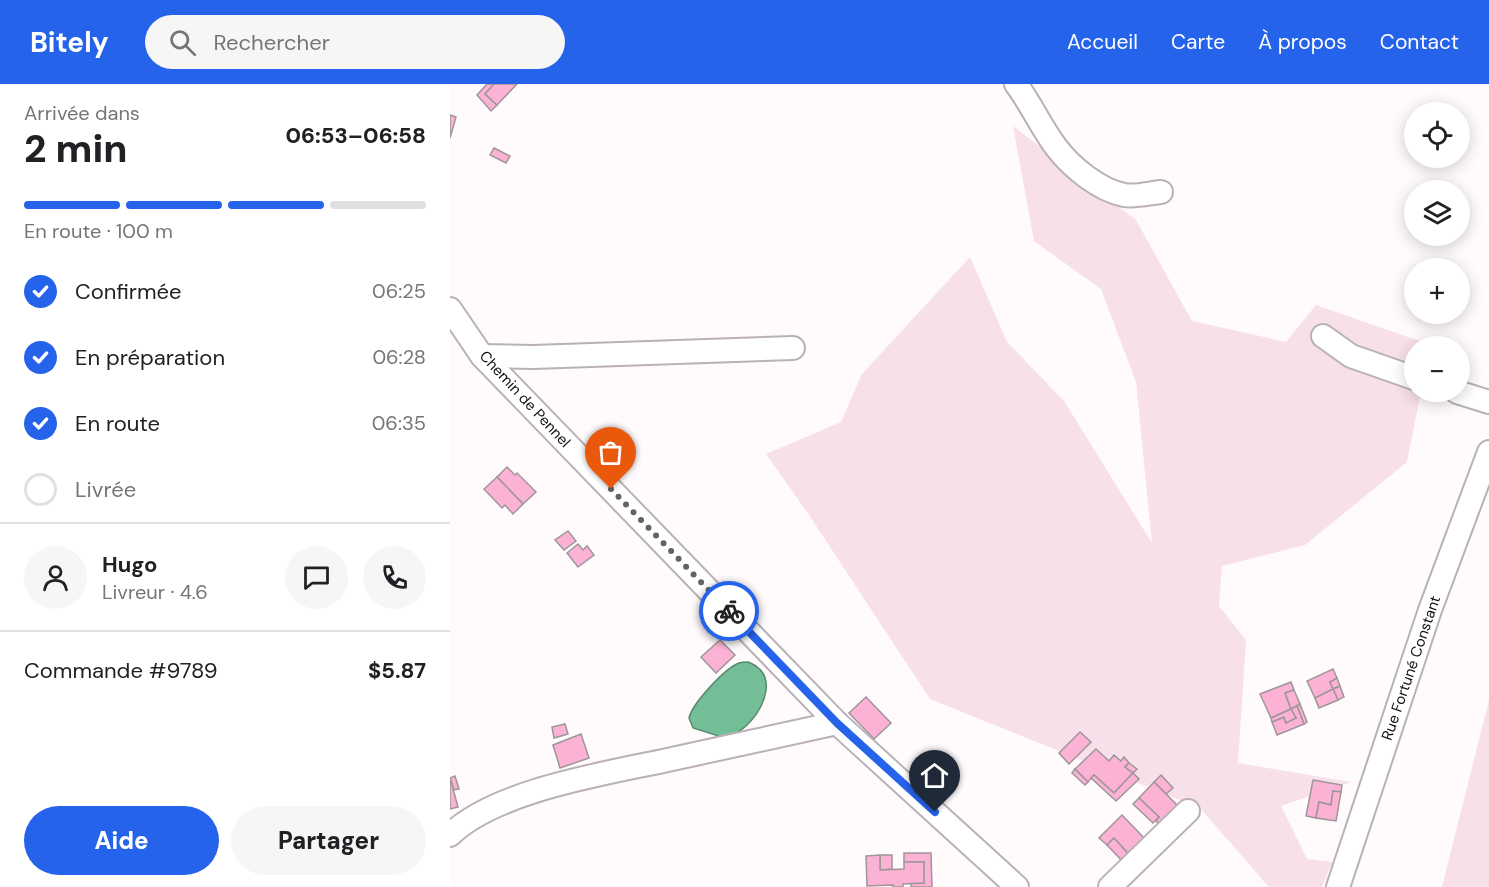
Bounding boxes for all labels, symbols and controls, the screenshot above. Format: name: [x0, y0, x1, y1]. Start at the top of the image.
search box: [145, 15, 565, 69]
text: Bitely: [30, 24, 109, 61]
icon: search: [166, 26, 199, 59]
text: Rechercher: [214, 28, 330, 57]
text: Accueil: [1067, 28, 1138, 56]
text: Carte: [1171, 28, 1225, 56]
text: À propos: [1258, 28, 1347, 56]
text: Contact: [1380, 28, 1459, 56]
text: Arrivée dans: [24, 100, 140, 126]
map controls: [1404, 102, 1470, 402]
button: locate: [1404, 102, 1470, 168]
text: 06:53–06:58: [286, 121, 426, 150]
text: 2 min: [24, 123, 128, 174]
button: layers: [1404, 180, 1470, 246]
text: En route · 100 m: [24, 218, 173, 244]
button: +: [1404, 258, 1470, 324]
icon: check: [24, 275, 57, 308]
text: Confirmée: [75, 277, 182, 306]
text: 06:25: [372, 278, 426, 304]
button: −: [1404, 336, 1470, 402]
icon: check: [24, 341, 57, 374]
text: En préparation: [75, 343, 225, 372]
text: 06:28: [372, 344, 426, 370]
street label: Chemin de Pennel: [475, 346, 575, 452]
icon: check: [24, 407, 57, 440]
text: En route: [75, 409, 160, 438]
text: 06:35: [372, 410, 426, 436]
pin: [585, 427, 636, 489]
icon: bag: [594, 436, 627, 469]
text: Livrée: [75, 475, 136, 504]
button: person: [24, 546, 87, 609]
button: chat: [285, 546, 348, 609]
button: phone: [363, 546, 426, 609]
text: Hugo: [102, 550, 157, 579]
text: Livreur · 4.6: [102, 579, 208, 605]
courier: [699, 581, 759, 641]
street label: Rue Fortuné Constant: [1377, 593, 1445, 743]
icon: bike: [713, 595, 746, 628]
text: Commande #9789: [24, 656, 218, 685]
text: $5.87: [368, 656, 426, 685]
pin: [909, 750, 960, 812]
icon: home: [918, 759, 951, 792]
button: Aide: [24, 806, 219, 875]
button: Partager: [231, 806, 426, 875]

